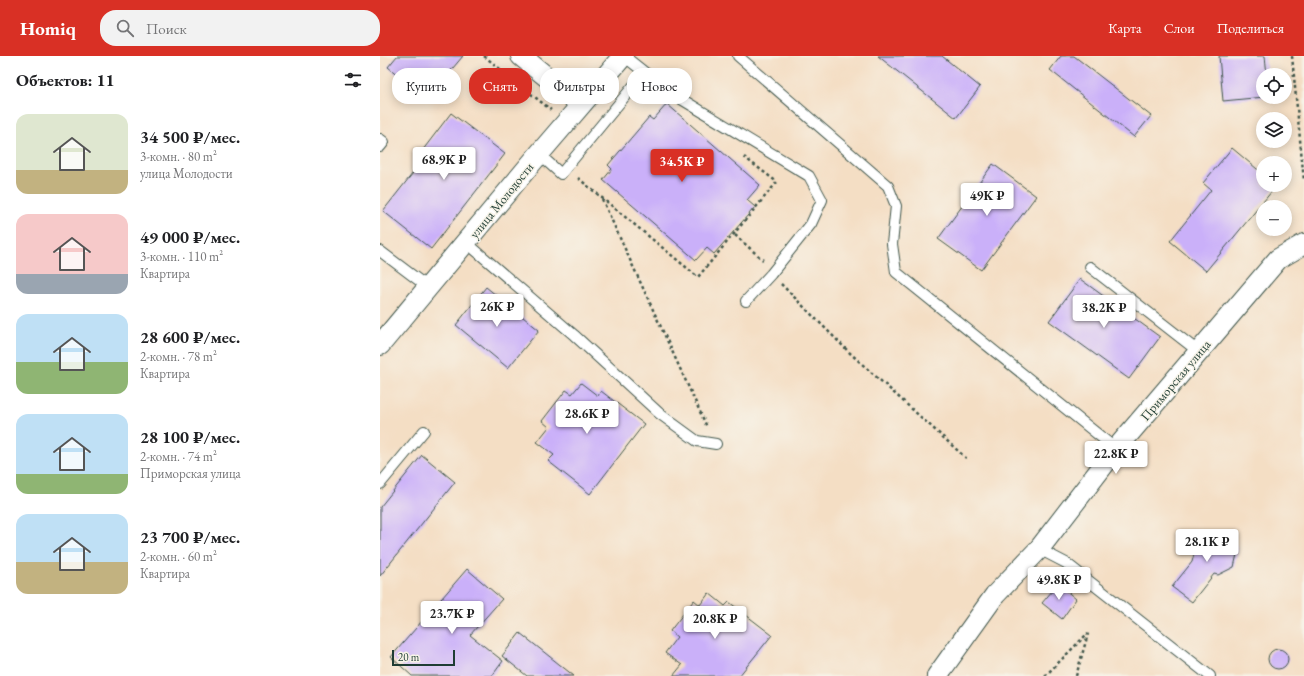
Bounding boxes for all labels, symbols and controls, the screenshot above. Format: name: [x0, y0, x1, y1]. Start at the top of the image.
search box: [100, 10, 380, 46]
text: Homiq: [20, 16, 76, 41]
icon: search: [114, 17, 136, 39]
text: Поиск: [146, 19, 187, 38]
text: Карта: [1108, 19, 1142, 37]
text: Слои: [1164, 19, 1195, 37]
text: Поделиться: [1217, 19, 1284, 37]
chip: Купить: [392, 68, 461, 104]
chip: Снять: [469, 68, 532, 104]
chip: Фильтры: [540, 68, 619, 104]
chip: Новое: [627, 68, 692, 104]
map controls: [1256, 68, 1292, 236]
button: locate: [1256, 68, 1292, 104]
text: Объектов: 11: [16, 69, 115, 91]
icon: filters: [342, 69, 364, 91]
button: layers: [1256, 112, 1292, 148]
text: 34 500 ₽/мес.: [140, 126, 240, 148]
icon: home: [48, 130, 96, 178]
pin: 68.9K ₽: [407, 147, 481, 181]
text: 3-комн. · 80 m²: [140, 148, 217, 165]
pin: 34.5K ₽: [645, 149, 719, 183]
text: 68.9K ₽: [422, 151, 466, 168]
text: 34.5K ₽: [660, 153, 704, 170]
button: +: [1256, 156, 1292, 192]
street label: улица Молодости: [466, 159, 537, 242]
text: улица Молодости: [140, 165, 233, 182]
pin: 49K ₽: [959, 183, 1015, 217]
text: 49K ₽: [970, 187, 1004, 204]
button: −: [1256, 200, 1292, 236]
text: 49 000 ₽/мес.: [140, 226, 240, 248]
icon: home: [48, 230, 96, 278]
text: 3-комн. · 110 m²: [140, 248, 223, 265]
text: Квартира: [140, 265, 190, 282]
pin: 26K ₽: [469, 294, 525, 328]
pin: 38.2K ₽: [1067, 295, 1141, 329]
text: 26K ₽: [480, 298, 514, 315]
text: 38.2K ₽: [1082, 299, 1126, 316]
text: 28 600 ₽/мес.: [140, 326, 240, 348]
icon: home: [48, 330, 96, 378]
street label: Приморская улица: [1136, 336, 1215, 424]
text: 2-комн. · 78 m²: [140, 348, 217, 365]
text: Квартира: [140, 365, 190, 382]
pin: 28.6K ₽: [550, 401, 624, 435]
text: 28.6K ₽: [565, 405, 609, 422]
text: 28 100 ₽/мес.: [140, 426, 240, 448]
icon: home: [48, 430, 96, 478]
pin: 22.8K ₽: [1079, 441, 1153, 475]
text: 22.8K ₽: [1094, 445, 1138, 462]
text: 2-комн. · 74 m²: [140, 448, 217, 465]
text: Приморская улица: [140, 465, 241, 482]
text: 23 700 ₽/мес.: [140, 526, 240, 548]
pin: 28.1K ₽: [1170, 529, 1244, 563]
icon: home: [48, 530, 96, 578]
text: 28.1K ₽: [1185, 533, 1229, 550]
text: 2-комн. · 60 m²: [140, 548, 217, 565]
text: Квартира: [140, 565, 190, 582]
pin: 49.8K ₽: [1022, 567, 1096, 601]
text: 49.8K ₽: [1037, 571, 1081, 588]
pin: 23.7K ₽: [415, 601, 489, 635]
text: 23.7K ₽: [430, 605, 474, 622]
pin: 20.8K ₽: [678, 606, 752, 640]
text: 20.8K ₽: [693, 610, 737, 627]
scale bar: [392, 648, 455, 667]
text: 20 m: [398, 650, 419, 664]

